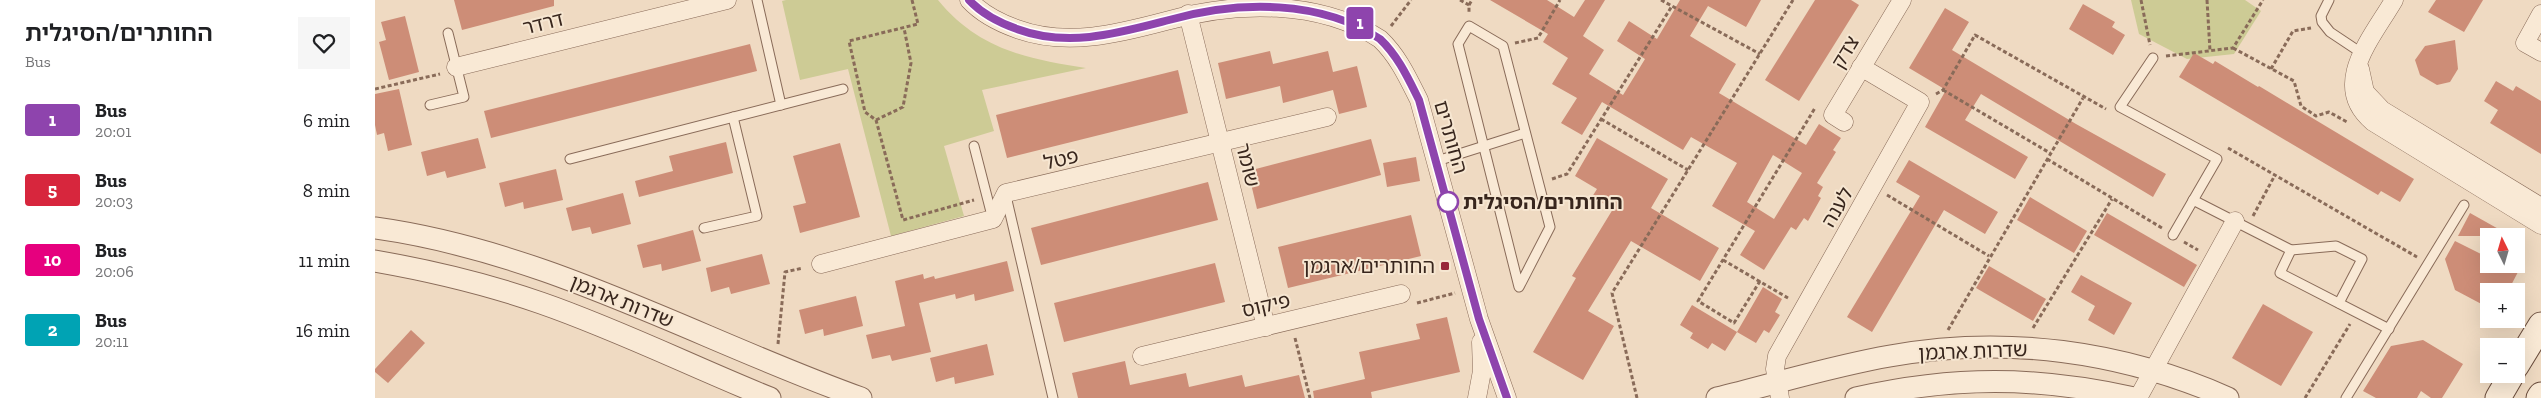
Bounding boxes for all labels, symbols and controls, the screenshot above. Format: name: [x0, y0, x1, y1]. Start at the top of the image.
street label: דרדר: [520, 6, 566, 40]
line badge: 1: [1344, 7, 1376, 39]
text: 1: [1356, 12, 1364, 34]
button: heart: [298, 17, 350, 69]
text: החותרים/הסיגלית: [25, 18, 213, 47]
street label: צדק: [1826, 31, 1864, 73]
text: Bus: [25, 52, 51, 71]
street label: החותרים: [1429, 98, 1473, 176]
text: Bus: [95, 99, 127, 122]
text: 1: [49, 109, 56, 131]
text: 6 min: [303, 109, 350, 132]
text: 20:01: [95, 122, 131, 141]
street label: שומר: [1231, 141, 1265, 189]
street label: פטל: [1041, 143, 1081, 175]
text: Bus: [95, 169, 127, 192]
text: 5: [48, 179, 57, 201]
text: 8 min: [303, 179, 350, 202]
street label: לענה: [1816, 183, 1858, 231]
place label: החותרים/הסיגלית: [1463, 190, 1623, 214]
marker: החותרים/הסיגלית: [1437, 191, 1459, 213]
text: 20:03: [95, 192, 133, 211]
north arrow: [2480, 228, 2525, 272]
map controls: [2480, 228, 2525, 383]
text: Bus: [95, 239, 127, 262]
text: 10: [44, 249, 61, 271]
text: 11 min: [298, 249, 350, 272]
place label: החותרים/ארגמן: [1303, 254, 1435, 278]
marker: החותרים/ארגמן: [1439, 260, 1451, 272]
text: 20:06: [95, 262, 134, 281]
street label: שדרות ארגמן: [567, 269, 677, 333]
button: +: [2480, 283, 2525, 328]
street label: פיקוס: [1239, 288, 1293, 322]
text: Bus: [95, 309, 127, 332]
text: 2: [48, 319, 57, 341]
text: 16 min: [296, 319, 350, 342]
text: 20:11: [95, 332, 128, 351]
street label: שדרות ארגמן: [1918, 337, 2028, 365]
button: −: [2480, 338, 2525, 383]

